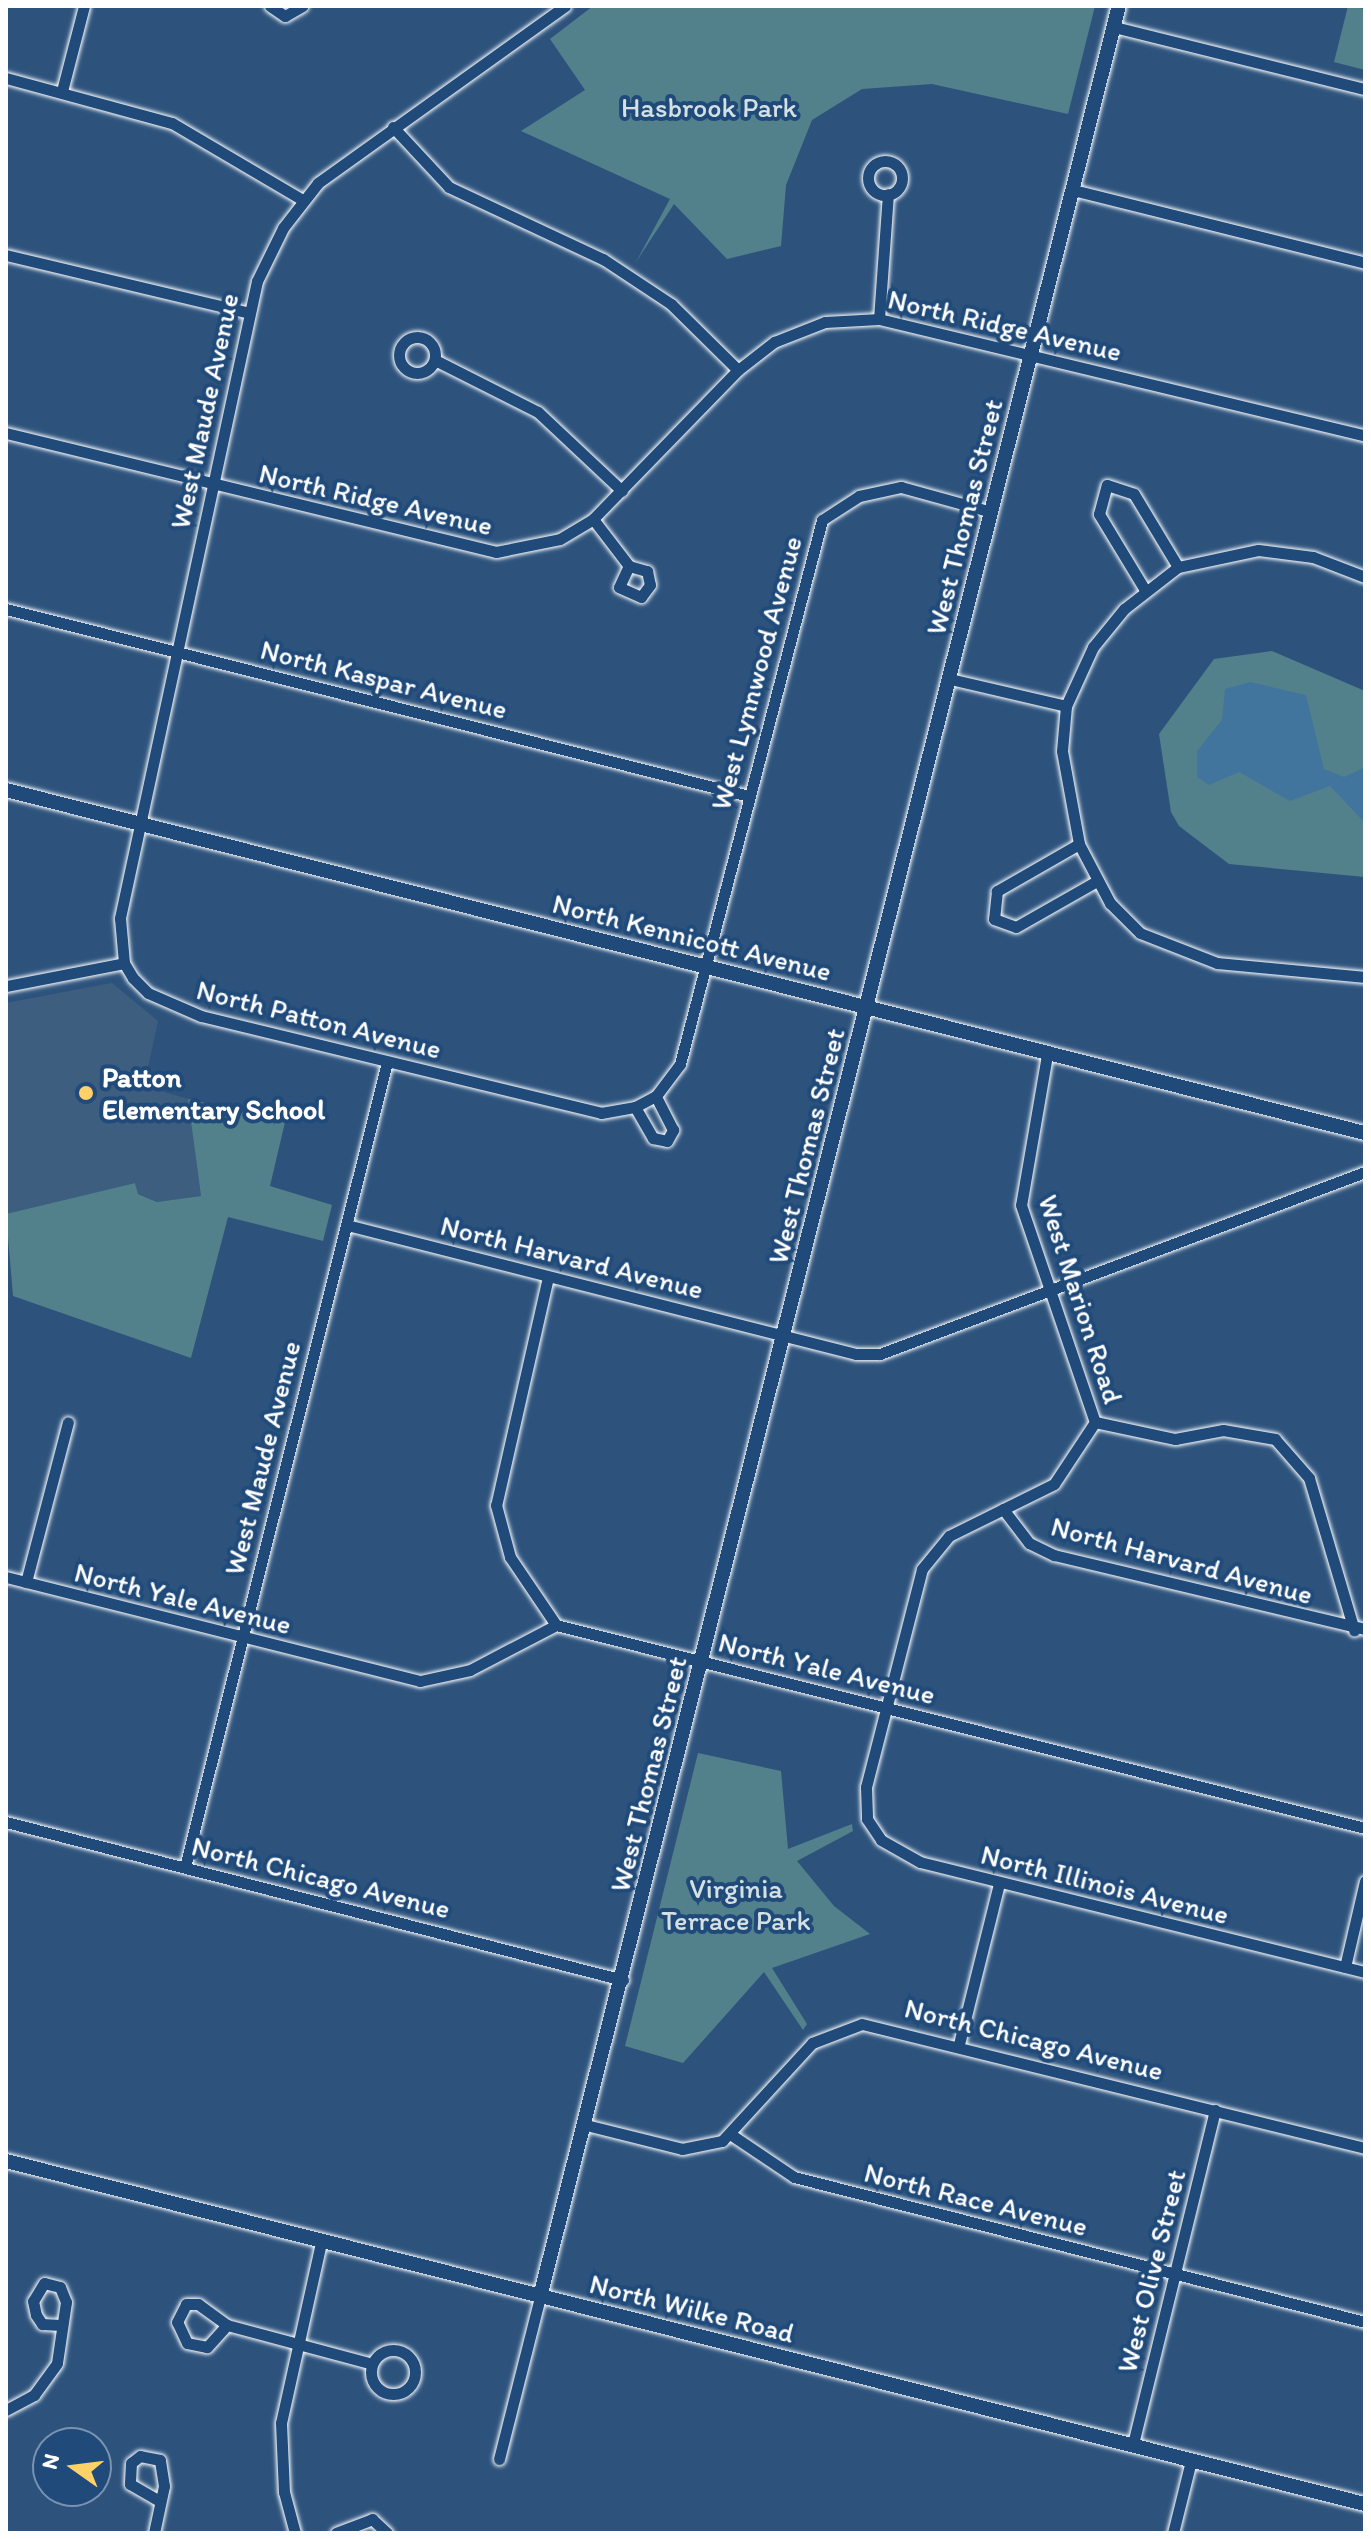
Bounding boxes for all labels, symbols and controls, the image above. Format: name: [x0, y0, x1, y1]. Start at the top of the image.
park label: Hasbrook Park: [621, 90, 797, 124]
street label: North Ridge Avenue: [886, 282, 1124, 368]
street label: West Maude Avenue: [163, 290, 245, 532]
street label: West Thomas Street: [919, 397, 1009, 637]
street label: North Ridge Avenue: [257, 456, 495, 542]
street label: West Lynnwood Avenue: [704, 534, 808, 812]
street label: North Kaspar Avenue: [257, 632, 511, 726]
street label: North Kennicott Avenue: [549, 886, 835, 988]
street label: North Patton Avenue: [194, 973, 444, 1065]
street label: West Thomas Street: [761, 1026, 851, 1266]
place label: Patton Elementary School: [102, 1060, 325, 1126]
marker: Patton Elementary School: [77, 1084, 95, 1102]
street label: West Marion Road: [1032, 1191, 1130, 1407]
street label: North Harvard Avenue: [438, 1208, 706, 1306]
street label: West Maude Avenue: [217, 1337, 307, 1579]
street label: North Harvard Avenue: [1048, 1509, 1316, 1611]
street label: North Yale Avenue: [72, 1555, 294, 1641]
street label: North Yale Avenue: [716, 1625, 938, 1711]
street label: West Thomas Street: [603, 1654, 693, 1894]
street label: North Chicago Avenue: [188, 1829, 454, 1925]
street label: North Illinois Avenue: [978, 1837, 1232, 1931]
park label: Virginia Terrace Park: [661, 1871, 811, 1937]
street label: North Chicago Avenue: [901, 1991, 1167, 2087]
street label: North Race Avenue: [861, 2155, 1091, 2243]
street label: West Olive Street: [1110, 2166, 1192, 2376]
street label: North Wilke Road: [586, 2266, 798, 2350]
north arrow: [32, 2427, 112, 2507]
text: N: [35, 2451, 65, 2472]

